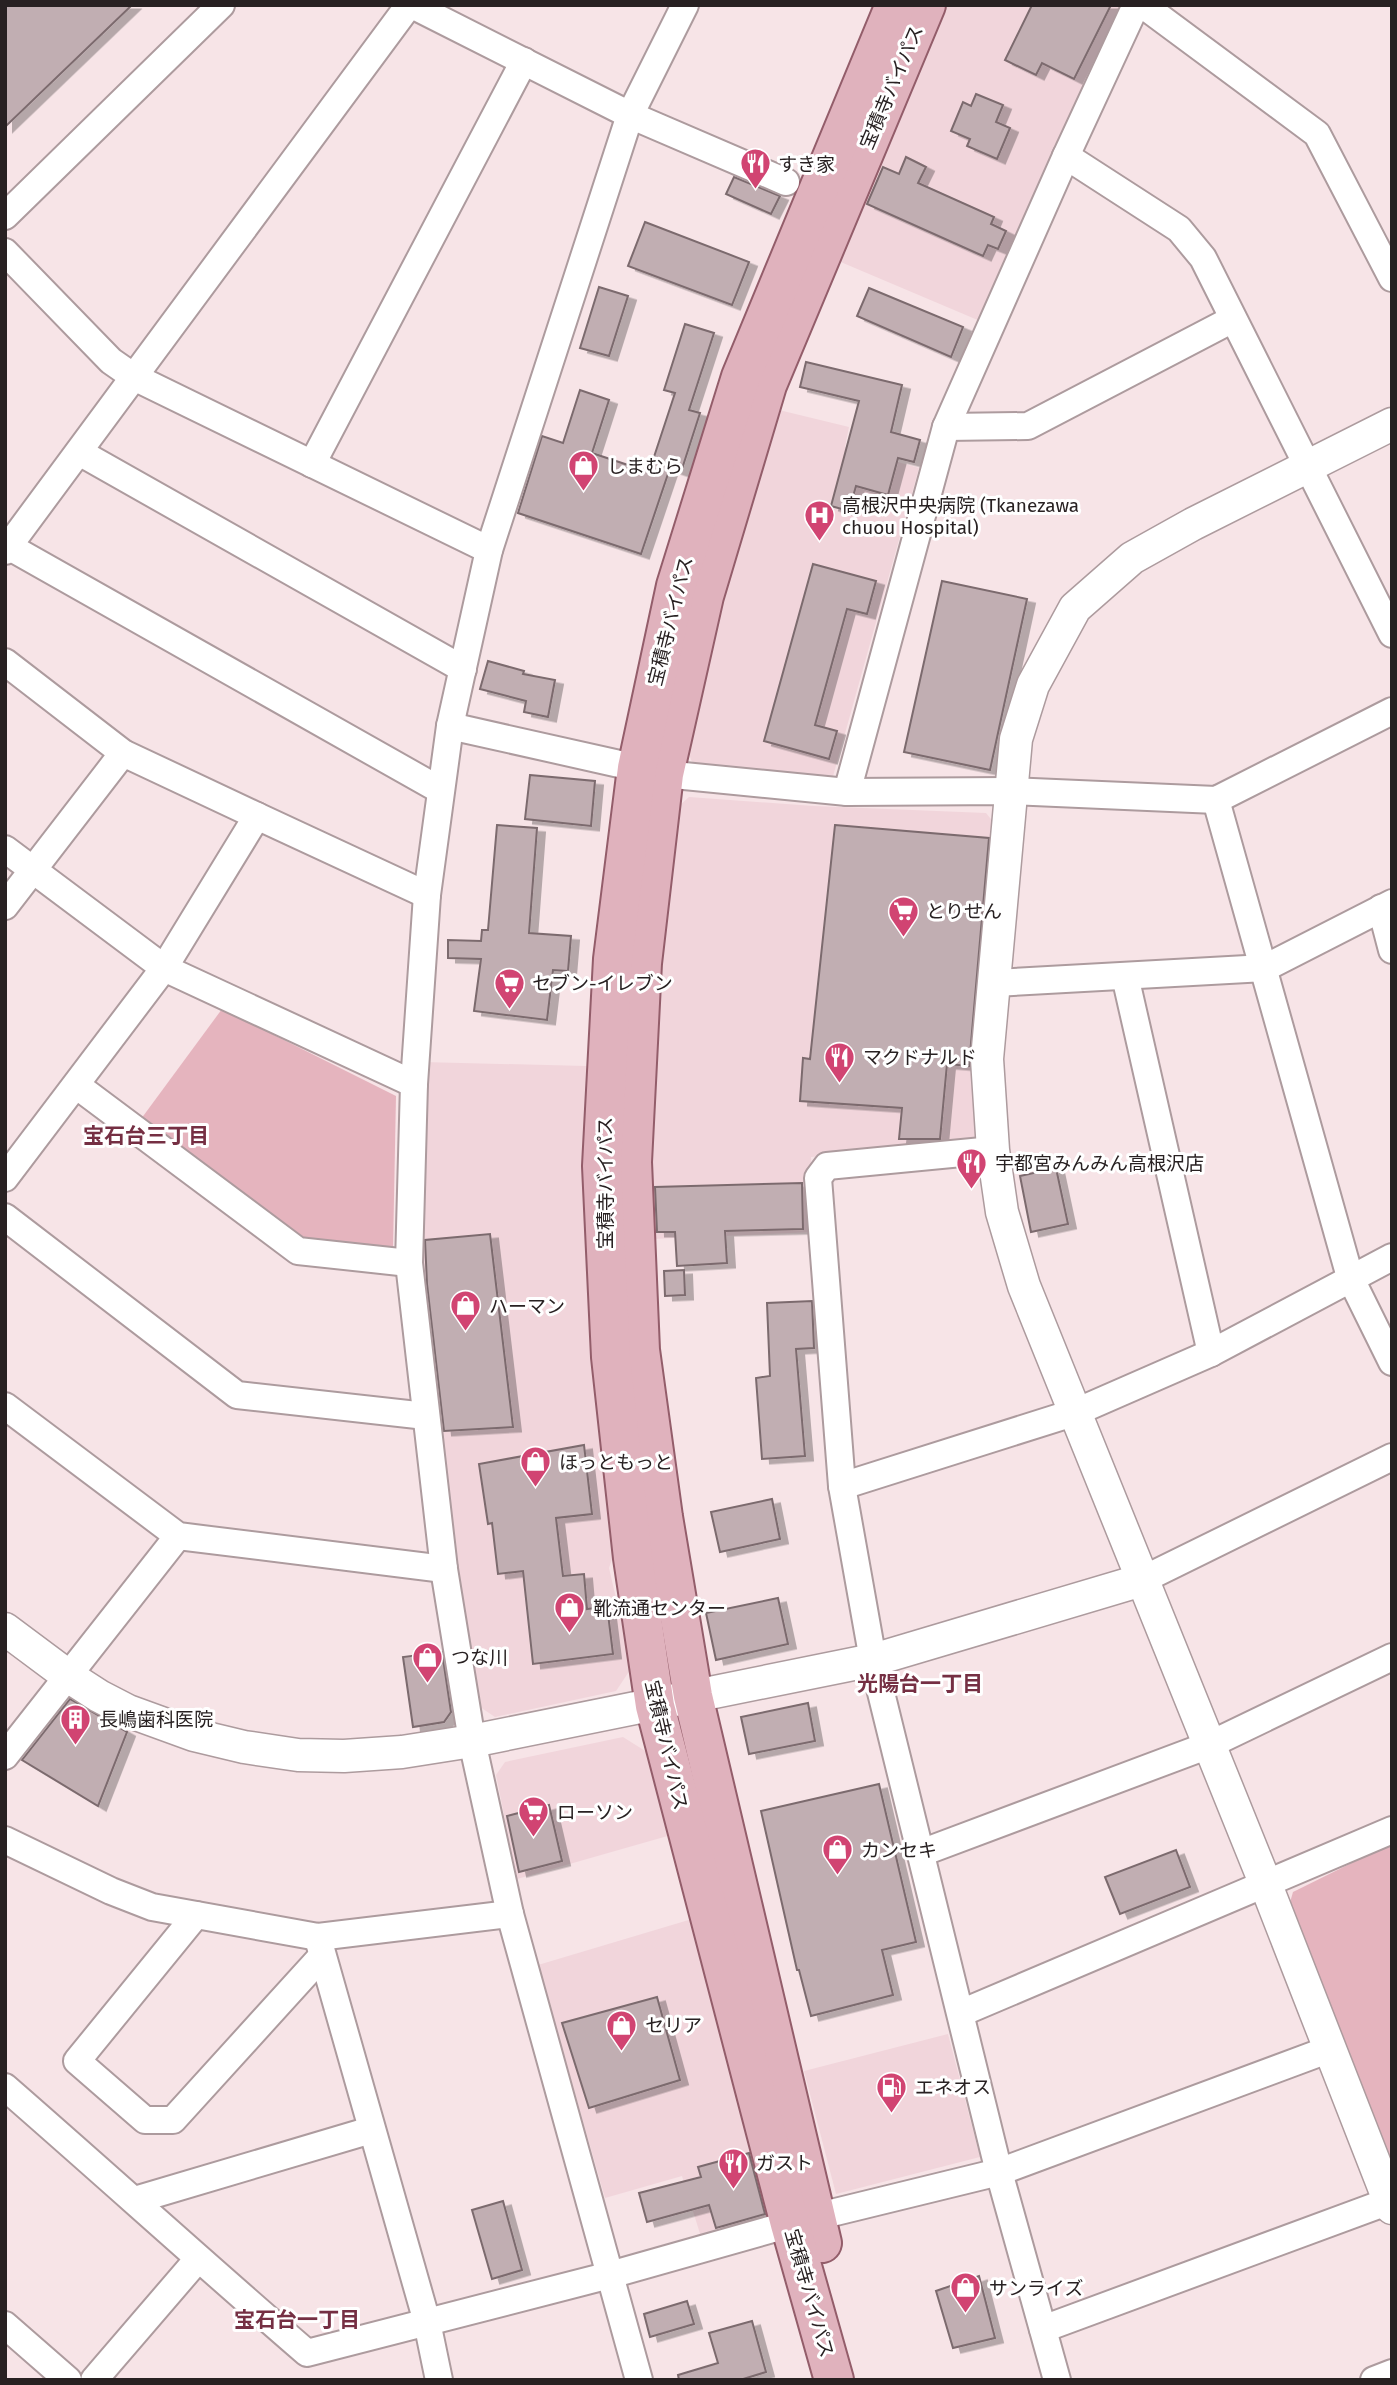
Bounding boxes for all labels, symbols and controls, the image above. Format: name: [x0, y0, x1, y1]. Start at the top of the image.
street label: 宝積寺バイパス: [855, 22, 928, 153]
restaurant icon: すき家: [738, 147, 772, 191]
place label: すき家: [778, 153, 835, 176]
shop icon: しまむら: [567, 449, 601, 493]
place label: しまむら: [607, 455, 683, 478]
place label: 高根沢中央病院 (Tkanezawa chuou Hospital): [842, 494, 1079, 539]
hospital icon: 高根沢中央病院 (Tkanezawa chuou Hospital): [802, 499, 836, 543]
street label: 宝積寺バイパス: [643, 554, 698, 688]
supermarket icon: とりせん: [886, 894, 920, 938]
place label: とりせん: [926, 900, 1002, 923]
supermarket icon: セブン-イレブン: [492, 966, 526, 1010]
place label: セブン-イレブン: [532, 972, 673, 995]
restaurant icon: マクドナルド: [823, 1040, 857, 1084]
place label: マクドナルド: [863, 1046, 977, 1069]
street label: 宝積寺バイパス: [594, 1117, 617, 1249]
district label: 宝石台三丁目: [83, 1123, 209, 1149]
restaurant icon: 宇都宮みんみん高根沢店: [955, 1146, 989, 1190]
place label: 宇都宮みんみん高根沢店: [995, 1152, 1204, 1175]
shop icon: ハーマン: [449, 1289, 483, 1333]
place label: ハーマン: [489, 1295, 565, 1318]
shop icon: ほっともっと: [519, 1445, 553, 1489]
place label: ほっともっと: [559, 1451, 673, 1474]
shop icon: 靴流通センター: [553, 1591, 587, 1635]
place label: 靴流通センター: [593, 1597, 726, 1620]
shop icon: つな川: [411, 1640, 445, 1684]
place label: つな川: [451, 1646, 508, 1669]
district label: 光陽台一丁目: [857, 1671, 983, 1697]
street label: 宝積寺バイパス: [640, 1678, 693, 1812]
building icon: 長嶋歯科医院: [59, 1702, 93, 1746]
place label: 長嶋歯科医院: [99, 1708, 213, 1731]
supermarket icon: ローソン: [517, 1795, 551, 1839]
place label: ローソン: [557, 1801, 633, 1824]
shop icon: カンセキ: [821, 1833, 855, 1877]
place label: カンセキ: [861, 1839, 937, 1862]
shop icon: セリア: [605, 2008, 639, 2052]
place label: セリア: [645, 2014, 702, 2037]
fuel station icon: エネオス: [875, 2070, 909, 2114]
place label: エネオス: [915, 2076, 991, 2099]
restaurant icon: ガスト: [716, 2146, 750, 2190]
place label: ガスト: [756, 2152, 813, 2175]
street label: 宝積寺バイパス: [780, 2226, 839, 2360]
shop icon: サンライズ: [949, 2271, 983, 2315]
place label: サンライズ: [989, 2277, 1083, 2300]
district label: 宝石台一丁目: [234, 2307, 360, 2333]

